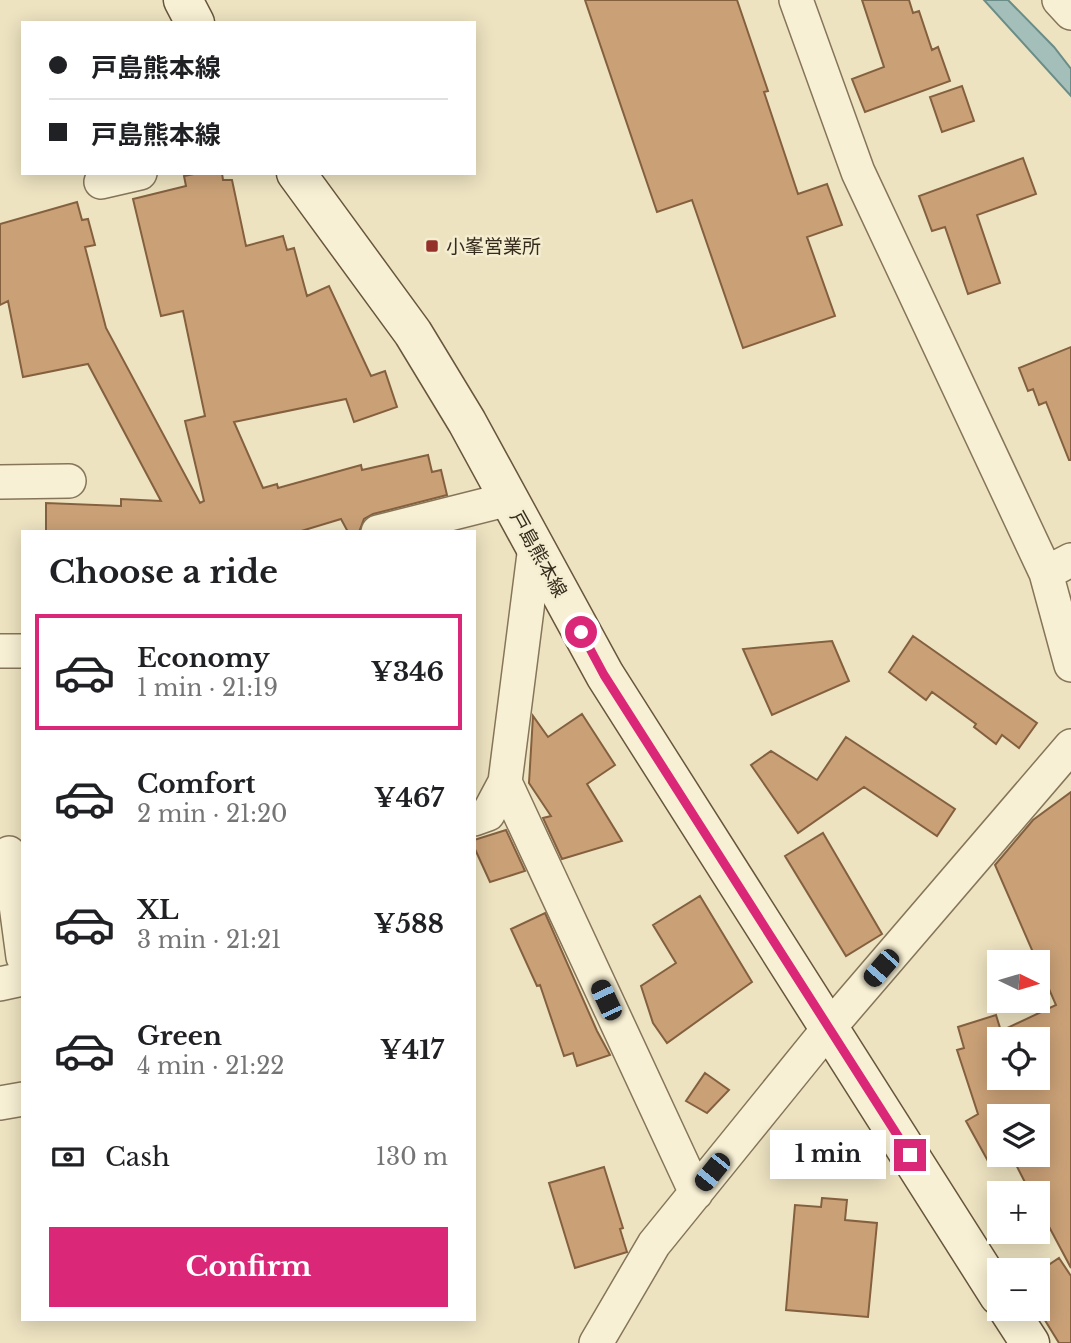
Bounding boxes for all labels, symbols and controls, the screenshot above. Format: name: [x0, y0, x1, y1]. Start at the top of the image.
text: 戸島熊本線: [91, 52, 221, 84]
text: 戸島熊本線: [91, 119, 221, 151]
place label: 小峯営業所: [446, 235, 541, 258]
marker: 小峯営業所: [424, 238, 440, 254]
street label: 戸島熊本線: [505, 507, 572, 601]
text: Choose a ride: [49, 552, 278, 592]
route start: [565, 616, 597, 648]
icon: car: [53, 641, 116, 704]
text: Economy: [137, 642, 270, 674]
text: ¥346: [371, 656, 444, 688]
text: 1 min · 21:19: [137, 674, 278, 702]
icon: car: [53, 767, 116, 830]
text: Comfort: [137, 768, 255, 800]
text: ¥467: [374, 782, 444, 814]
text: 2 min · 21:20: [137, 800, 287, 828]
icon: car: [53, 893, 116, 956]
text: XL: [137, 894, 179, 926]
text: ¥588: [373, 908, 444, 940]
text: 3 min · 21:21: [137, 926, 281, 954]
car: [860, 945, 903, 991]
north arrow: [987, 950, 1050, 1013]
map controls: [987, 950, 1050, 1321]
car: [588, 977, 625, 1023]
icon: car: [53, 1019, 116, 1082]
text: Green: [137, 1020, 222, 1052]
button: locate: [987, 1027, 1050, 1090]
text: ¥417: [380, 1034, 444, 1066]
text: 4 min · 21:22: [137, 1052, 285, 1080]
button: layers: [987, 1104, 1050, 1167]
callout: 1 min: [770, 1130, 886, 1180]
icon: cash: [49, 1138, 87, 1176]
route end: [894, 1139, 926, 1171]
text: 1 min: [795, 1140, 861, 1168]
text: Cash: [105, 1141, 170, 1173]
text: 130 m: [376, 1143, 448, 1171]
car: [691, 1149, 734, 1195]
button: +: [987, 1181, 1050, 1244]
button: Confirm: [49, 1227, 448, 1307]
button: −: [987, 1258, 1050, 1321]

